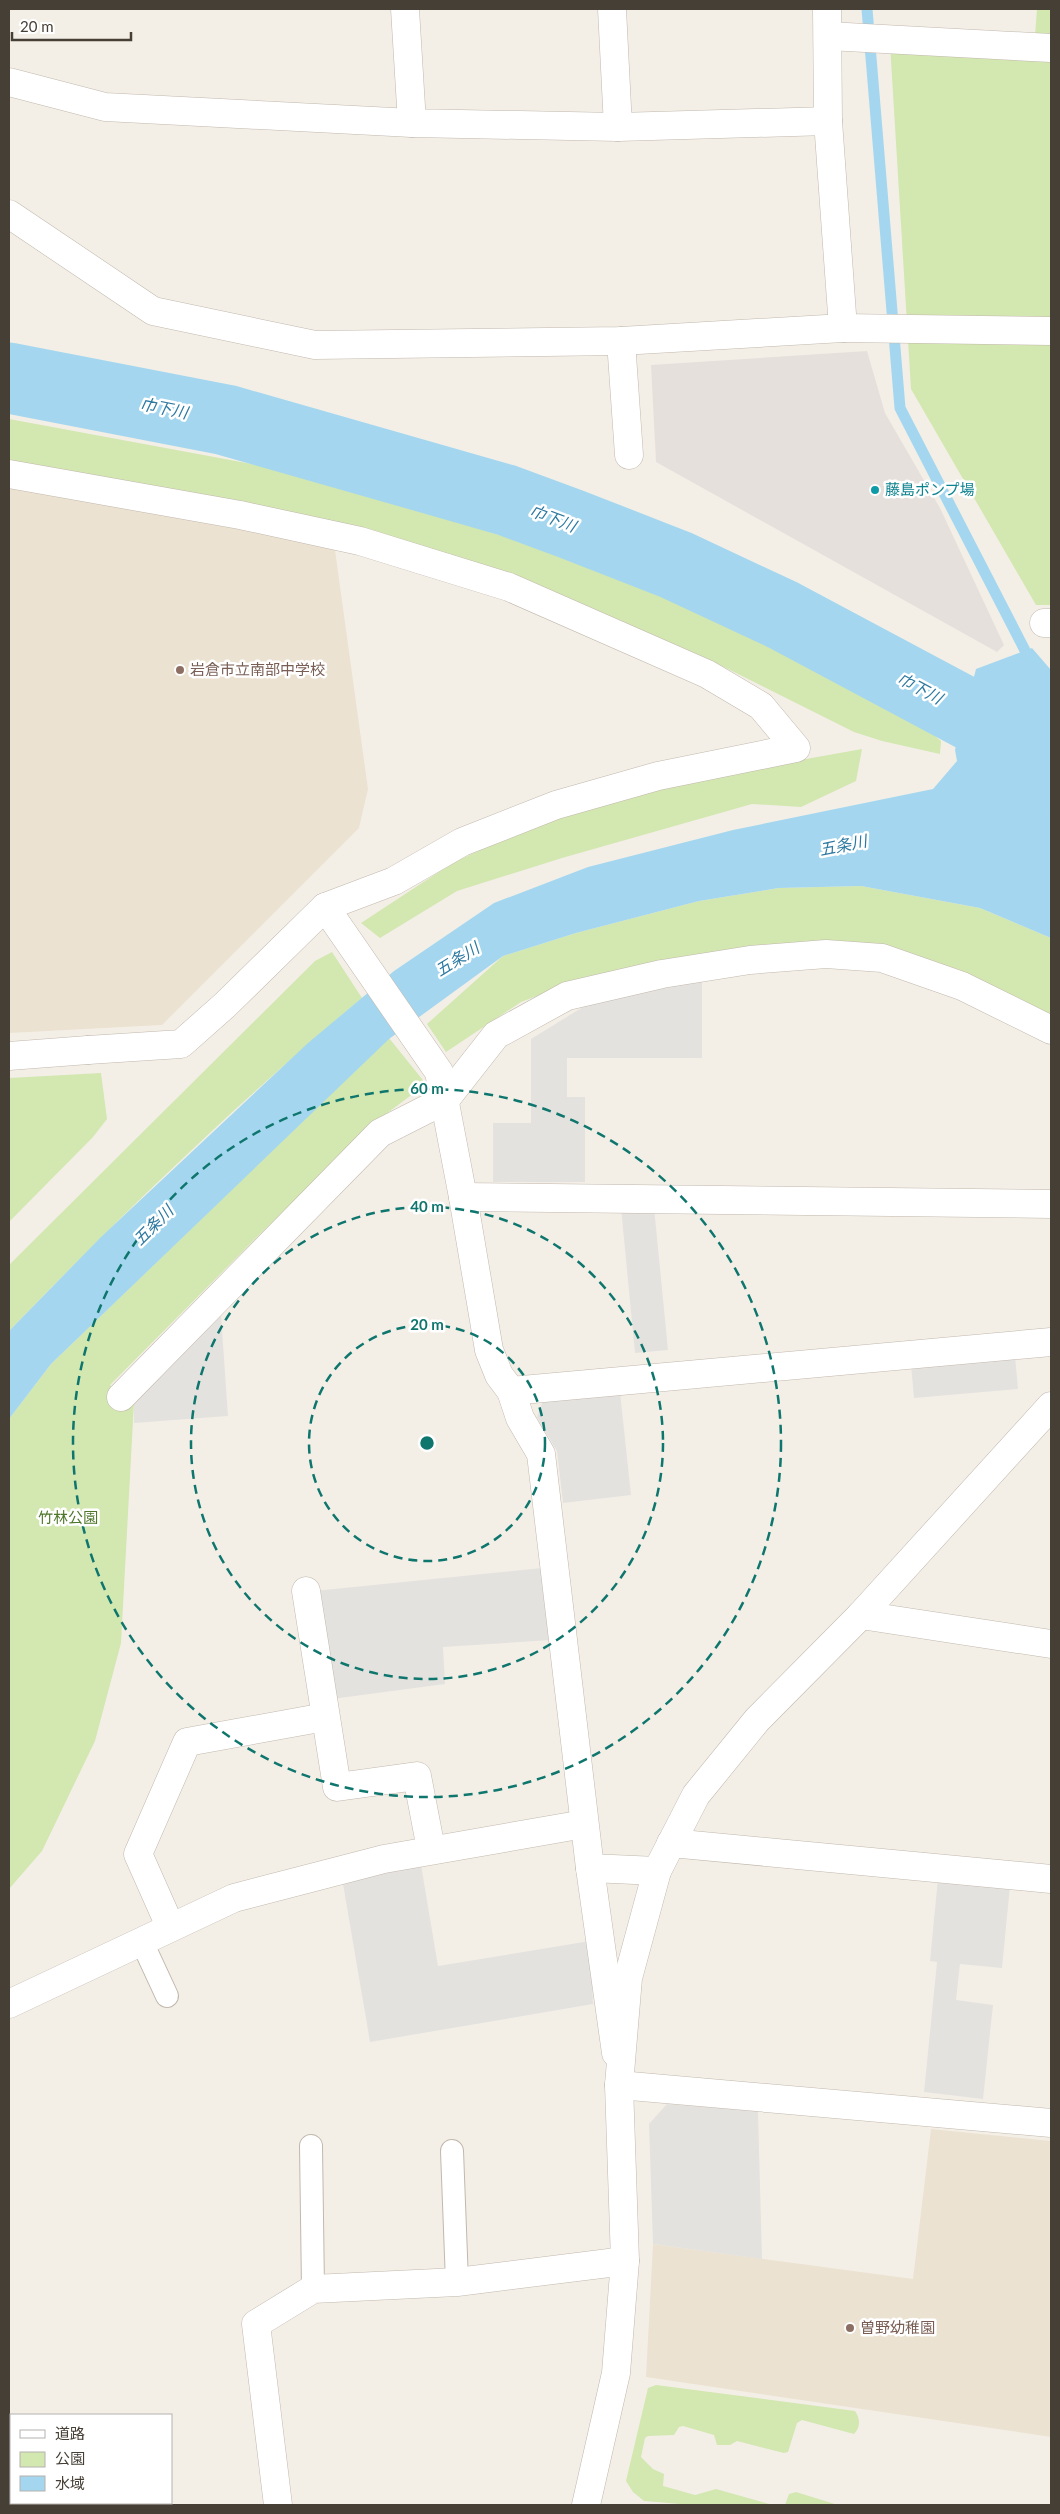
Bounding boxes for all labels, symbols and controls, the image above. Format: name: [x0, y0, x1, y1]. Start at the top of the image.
scale bar: [12, 10, 131, 42]
text: 20 m: [20, 17, 54, 35]
water label: 巾下川: [139, 394, 191, 422]
place label: 藤島ポンプ場: [885, 480, 975, 498]
marker: 藤島ポンプ場: [869, 484, 881, 496]
water label: 巾下川: [527, 500, 581, 536]
place label: 岩倉市立南部中学校: [190, 660, 325, 678]
marker: 岩倉市立南部中学校: [174, 664, 186, 676]
water label: 巾下川: [895, 668, 948, 708]
water label: 五条川: [818, 830, 870, 858]
water label: 五条川: [431, 937, 484, 979]
text: 60 m: [410, 1079, 444, 1097]
text: 40 m: [410, 1197, 444, 1215]
water label: 五条川: [129, 1200, 178, 1248]
text: 20 m: [410, 1315, 444, 1333]
centre of rings: [418, 1434, 436, 1452]
park label: 竹林公園: [38, 1508, 98, 1526]
place label: 曽野幼稚園: [860, 2318, 935, 2336]
marker: 曽野幼稚園: [844, 2322, 856, 2334]
legend: [10, 2414, 172, 2504]
text: 道路: [55, 2424, 85, 2442]
text: 公園: [55, 2449, 85, 2467]
text: 水域: [55, 2474, 85, 2492]

